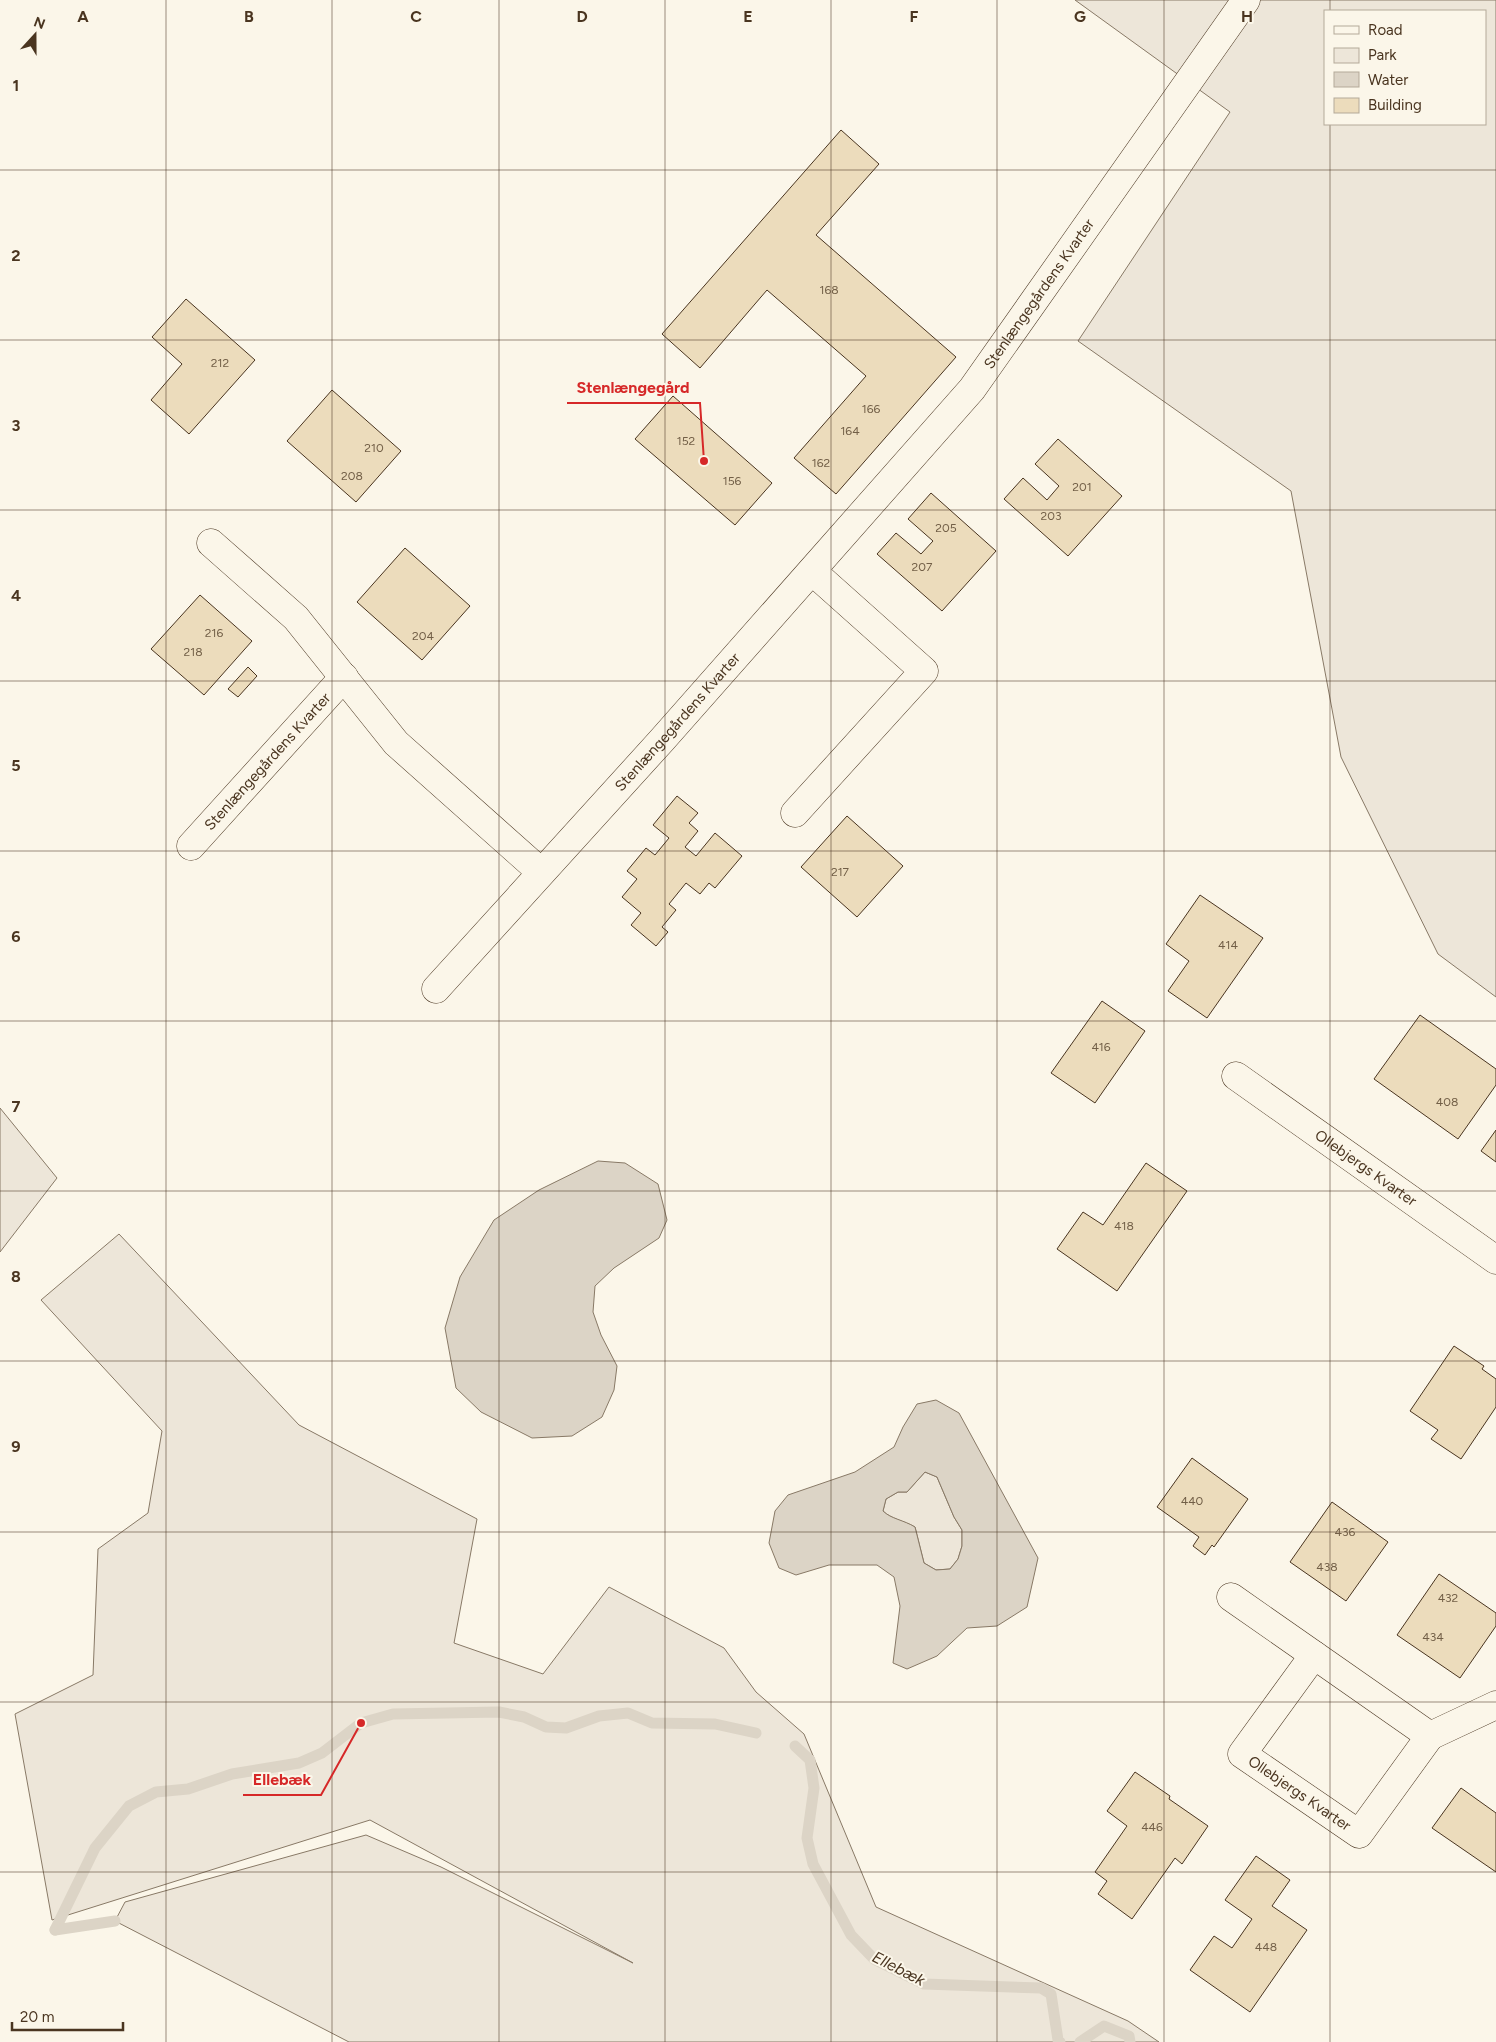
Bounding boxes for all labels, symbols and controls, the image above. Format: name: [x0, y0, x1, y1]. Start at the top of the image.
text: A: [77, 7, 89, 26]
text: B: [244, 7, 254, 26]
text: C: [410, 7, 422, 26]
text: D: [576, 7, 588, 26]
text: E: [743, 7, 753, 26]
text: F: [910, 7, 919, 26]
text: G: [1074, 7, 1086, 26]
text: H: [1241, 7, 1253, 26]
north arrow: [10, 10, 60, 60]
legend: [1324, 10, 1486, 125]
text: N: [31, 13, 48, 33]
text: Road: [1368, 21, 1403, 39]
text: Park: [1368, 46, 1397, 64]
text: Water: [1368, 71, 1408, 89]
text: 1: [13, 76, 19, 95]
text: Building: [1368, 96, 1422, 114]
street label: Stenlængegårdens Kvarter: [980, 215, 1098, 372]
text: 2: [11, 246, 21, 265]
house number: 168: [819, 283, 839, 297]
house number: 212: [211, 356, 229, 370]
callout: Stenlængegård: [567, 372, 700, 403]
text: Stenlængegård: [576, 378, 690, 397]
house number: 166: [862, 402, 880, 416]
text: 3: [12, 416, 21, 435]
house number: 164: [840, 424, 860, 438]
house number: 152: [677, 434, 695, 448]
house number: 210: [364, 441, 384, 455]
house number: 162: [812, 456, 830, 470]
house number: 208: [341, 469, 363, 483]
house number: 156: [723, 474, 742, 488]
house number: 201: [1072, 480, 1092, 494]
house number: 203: [1041, 509, 1061, 523]
house number: 205: [935, 521, 957, 535]
house number: 207: [912, 560, 933, 574]
text: 4: [11, 586, 21, 605]
house number: 216: [205, 626, 223, 640]
house number: 204: [412, 629, 434, 643]
house number: 218: [183, 645, 203, 659]
street label: Stenlængegårdens Kvarter: [611, 649, 744, 795]
street label: Stenlængegårdens Kvarter: [201, 689, 334, 834]
text: 5: [11, 756, 21, 775]
house number: 217: [831, 865, 850, 879]
text: 6: [11, 927, 21, 946]
house number: 414: [1218, 938, 1238, 952]
house number: 416: [1091, 1040, 1111, 1054]
house number: 408: [1436, 1095, 1458, 1109]
text: 7: [12, 1097, 21, 1116]
street label: Ollebjergs Kvarter: [1311, 1126, 1420, 1210]
house number: 418: [1114, 1219, 1134, 1233]
text: 8: [11, 1267, 21, 1286]
text: 9: [11, 1437, 21, 1456]
house number: 440: [1181, 1494, 1204, 1508]
house number: 436: [1335, 1525, 1356, 1539]
house number: 438: [1316, 1560, 1338, 1574]
house number: 432: [1438, 1591, 1458, 1605]
house number: 434: [1422, 1630, 1444, 1644]
street label: Ollebjergs Kvarter: [1245, 1752, 1354, 1835]
callout: Ellebæk: [243, 1764, 321, 1795]
text: Ellebæk: [253, 1770, 312, 1789]
house number: 446: [1141, 1820, 1163, 1834]
house number: 448: [1255, 1940, 1277, 1954]
water label: Ellebæk: [869, 1947, 929, 1990]
scale bar: [12, 2000, 124, 2032]
text: 20 m: [20, 2008, 54, 2026]

